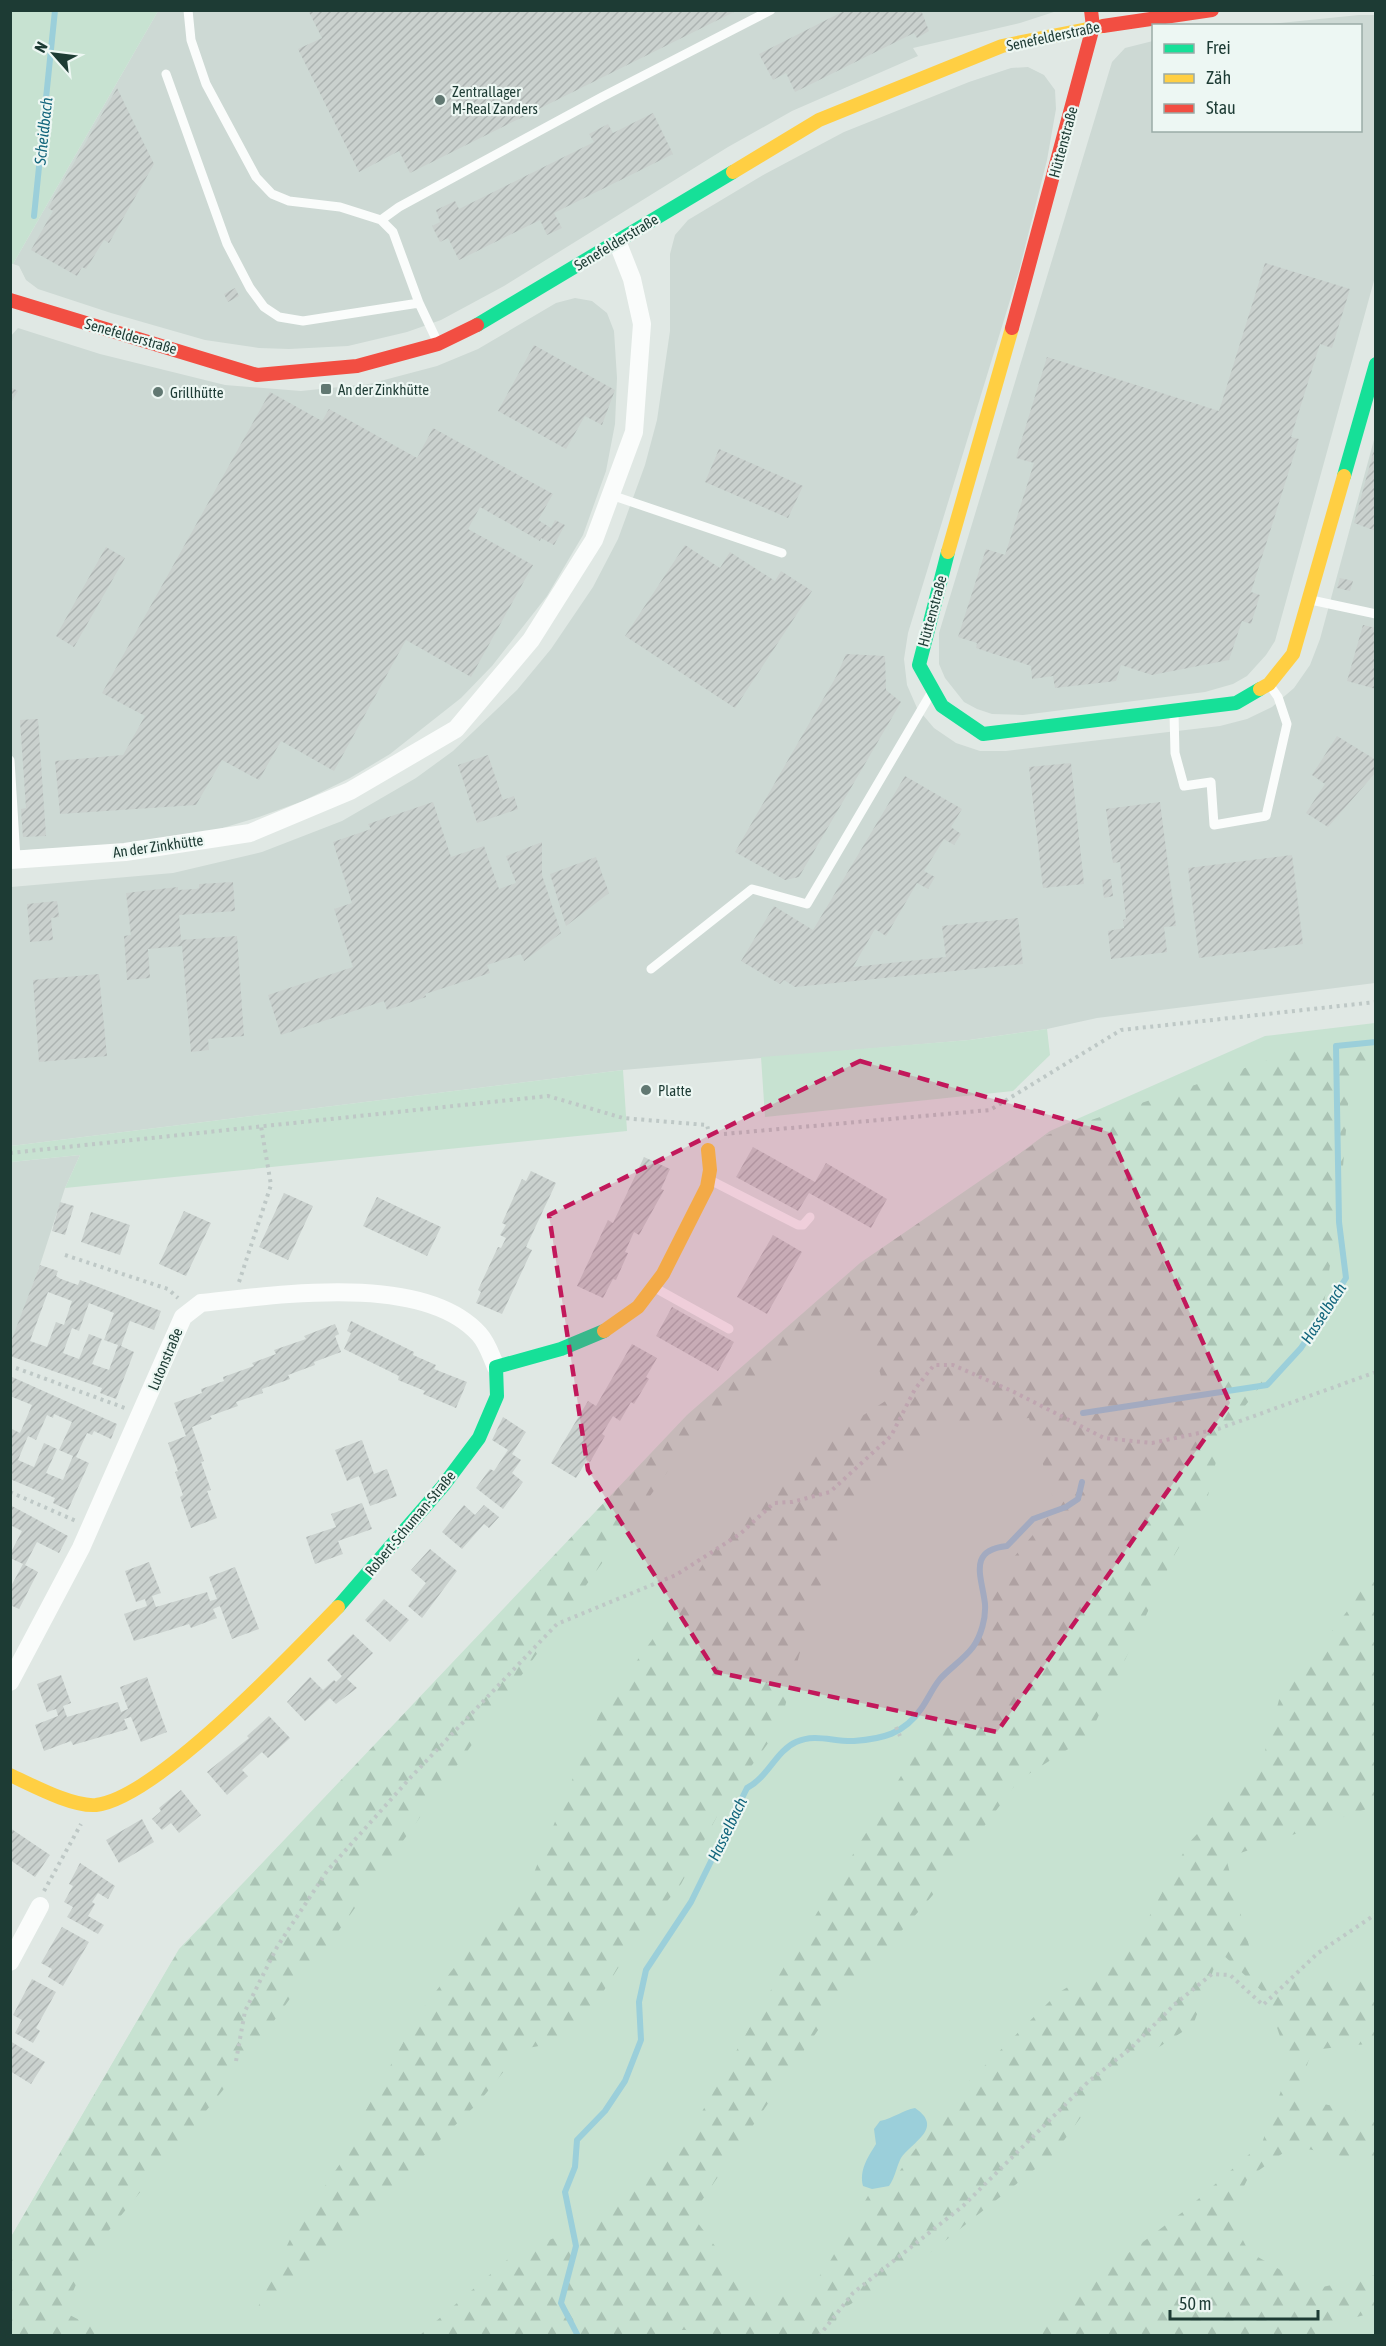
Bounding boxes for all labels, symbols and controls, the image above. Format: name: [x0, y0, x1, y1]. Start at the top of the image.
street label: Senefelderstraße: [1005, 18, 1101, 54]
north arrow: [24, 24, 84, 84]
legend: [1152, 24, 1362, 132]
text: Frei: [1206, 37, 1231, 58]
text: N: [31, 39, 51, 55]
text: Zäh: [1206, 67, 1231, 88]
place label: Zentrallager M-Real Zanders: [452, 83, 538, 117]
marker: Zentrallager M-Real Zanders: [433, 93, 447, 107]
water label: Scheidbach: [30, 96, 56, 167]
text: Stau: [1206, 97, 1236, 118]
street label: Hüttenstraße: [1045, 104, 1081, 180]
street label: Senefelderstraße: [571, 210, 661, 274]
street label: Senefelderstraße: [83, 315, 179, 357]
place label: An der Zinkhütte: [338, 381, 429, 398]
marker: An der Zinkhütte: [319, 382, 333, 396]
place label: Grillhütte: [170, 384, 224, 401]
marker: Grillhütte: [151, 385, 165, 399]
street label: Hüttenstraße: [914, 573, 950, 649]
street label: An der Zinkhütte: [112, 831, 204, 861]
place label: Platte: [658, 1082, 692, 1099]
marker: Platte: [639, 1083, 653, 1097]
water label: Hasselbach: [1297, 1279, 1349, 1347]
street label: Lutonstraße: [144, 1325, 186, 1393]
street label: Robert-Schuman-Straße: [361, 1467, 459, 1579]
water label: Hasselbach: [704, 1794, 750, 1864]
scale bar: [1170, 2283, 1318, 2321]
text: 50 m: [1179, 2293, 1211, 2314]

